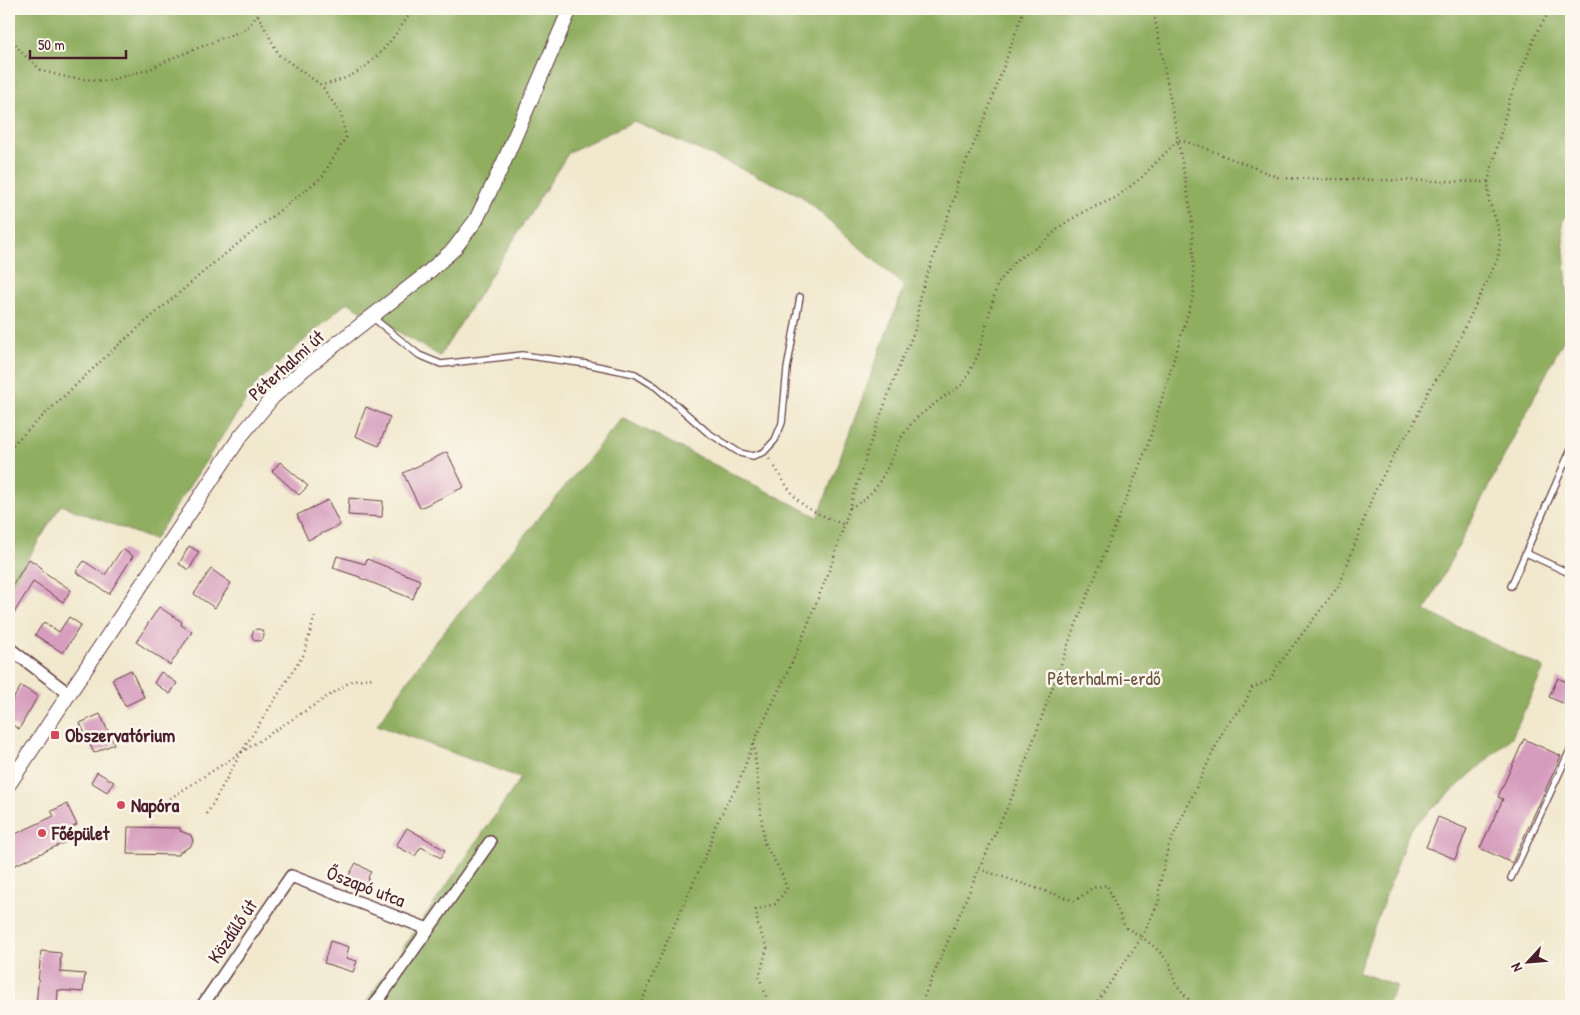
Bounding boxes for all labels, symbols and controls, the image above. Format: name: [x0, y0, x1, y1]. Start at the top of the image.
scale bar: [30, 28, 126, 60]
text: 50 m: [38, 34, 65, 55]
street label: Péterhalmi út: [242, 323, 330, 406]
park label: Péterhalmi-erdő: [1047, 665, 1161, 691]
place label: Obszervatórium: [65, 722, 175, 748]
marker: Obszervatórium: [49, 729, 61, 741]
place label: Napóra: [131, 792, 180, 819]
marker: Napóra: [115, 799, 127, 811]
place label: Főépület: [51, 820, 111, 847]
marker: Főépület: [36, 827, 48, 839]
street label: Őszapó utca: [323, 859, 410, 913]
street label: Közdűlő út: [201, 894, 263, 968]
north arrow: [1502, 938, 1552, 988]
text: N: [1505, 960, 1526, 975]

